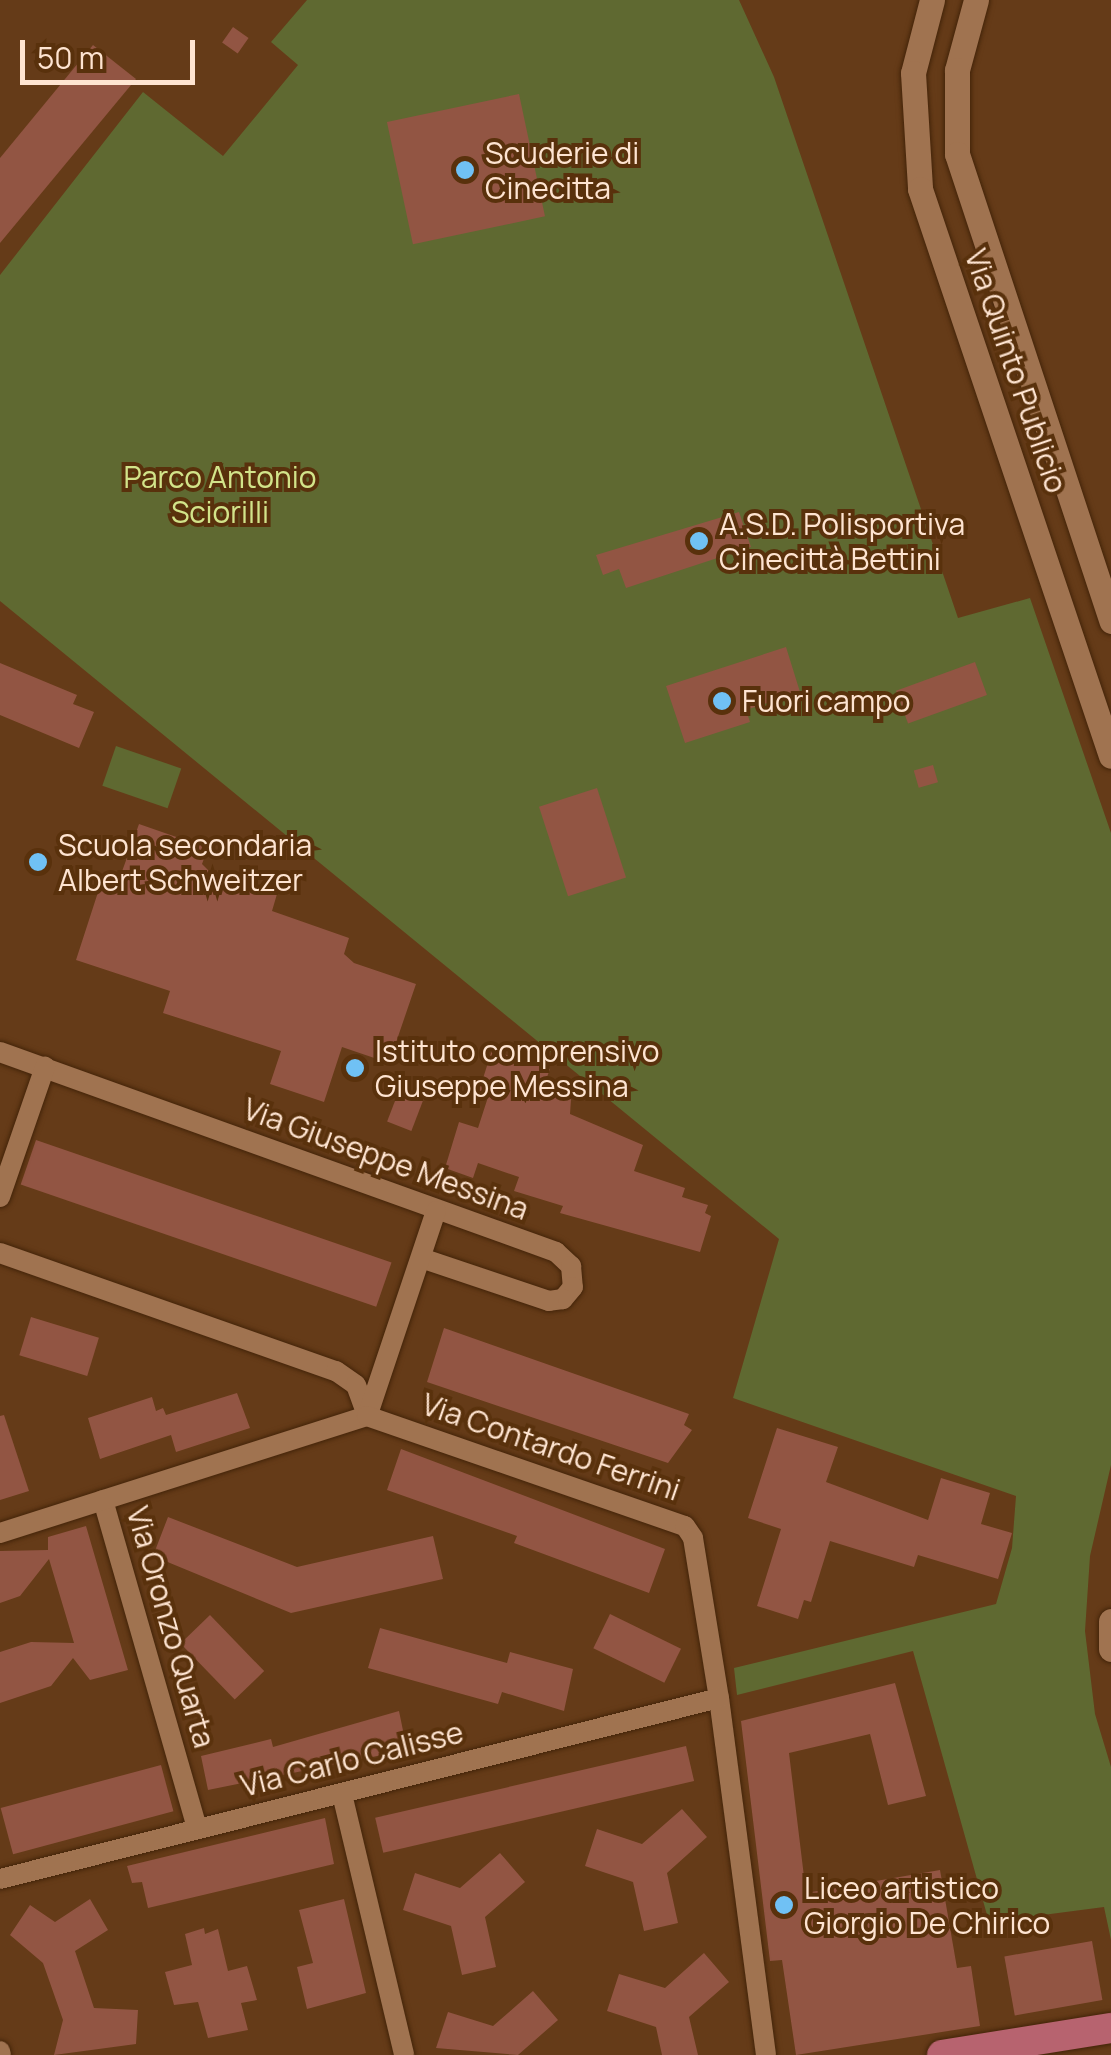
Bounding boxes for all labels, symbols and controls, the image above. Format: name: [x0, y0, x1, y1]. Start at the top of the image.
scale bar: [25, 20, 200, 82]
text: 50 m: [37, 37, 104, 78]
place label: Scuderie di Cinecitta: [485, 135, 639, 206]
marker: Scuderie di Cinecitta: [454, 159, 476, 181]
street label: Via Quinto Publicio: [957, 244, 1075, 498]
park label: Parco Antonio Sciorilli: [123, 459, 317, 530]
place label: A.S.D. Polisportiva Cinecittà Bettini: [719, 506, 965, 576]
marker: A.S.D. Polisportiva Cinecittà Bettini: [688, 530, 710, 552]
place label: Fuori campo: [742, 683, 911, 719]
marker: Fuori campo: [711, 690, 733, 712]
place label: Scuola secondaria Albert Schweitzer: [58, 827, 312, 898]
marker: Scuola secondaria Albert Schweitzer: [27, 851, 49, 873]
place label: Istituto comprensivo Giuseppe Messina: [375, 1033, 659, 1104]
marker: Istituto comprensivo Giuseppe Messina: [344, 1057, 366, 1079]
street label: Via Giuseppe Messina: [239, 1091, 533, 1227]
street label: Via Contardo Ferrini: [417, 1386, 685, 1508]
street label: Via Oronzo Quarta: [119, 1502, 223, 1752]
street label: Via Carlo Calisse: [237, 1714, 467, 1804]
place label: Liceo artistico Giorgio De Chirico: [804, 1870, 1050, 1940]
marker: Liceo artistico Giorgio De Chirico: [773, 1894, 795, 1916]

